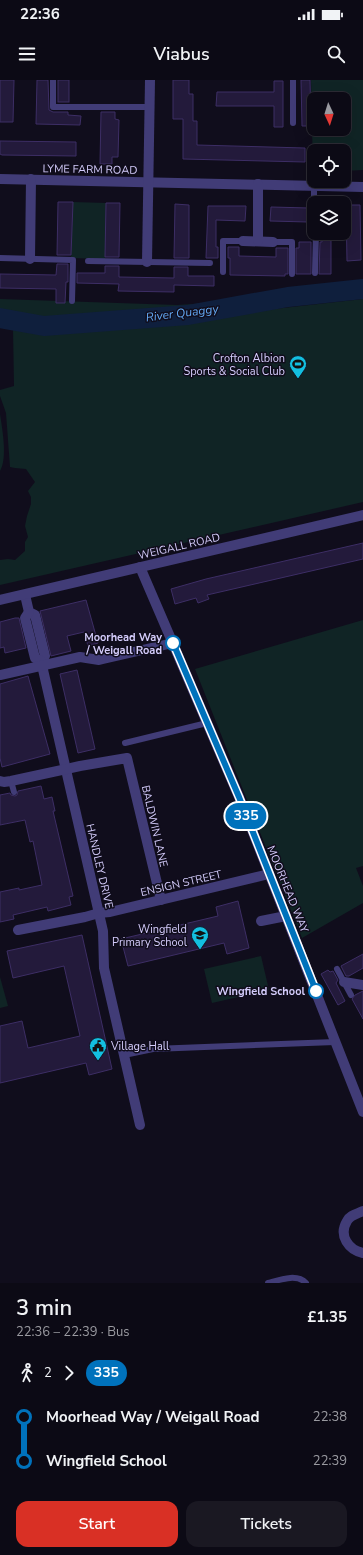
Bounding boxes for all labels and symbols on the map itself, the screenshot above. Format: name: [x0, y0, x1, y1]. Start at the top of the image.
north arrow: [307, 92, 351, 136]
street label: LYME FARM ROAD: [42, 161, 138, 178]
water label: River Quaggy: [145, 300, 220, 325]
place label: Crofton Albion Sports & Social Club: [183, 351, 285, 379]
sports icon: Crofton Albion Sports & Social Club: [288, 354, 308, 379]
street label: WEIGALL ROAD: [137, 530, 222, 563]
place label: Moorhead Way / Weigall Road: [84, 630, 162, 658]
marker: Moorhead Way / Weigall Road: [165, 635, 181, 651]
street label: BALDWIN LANE: [138, 784, 171, 869]
line badge: 335: [223, 803, 269, 829]
street label: HANDLEY DRIVE: [82, 822, 117, 910]
street label: MOORHEAD WAY: [263, 843, 312, 935]
street label: ENSIGN STREET: [139, 867, 224, 900]
place label: Wingfield Primary School: [112, 922, 188, 950]
school or university icon: Wingfield Primary School: [190, 925, 210, 950]
marker: Wingfield School: [308, 983, 324, 999]
place label: Wingfield School: [216, 984, 305, 999]
public building icon: Village Hall: [88, 1036, 108, 1061]
place label: Village Hall: [110, 1039, 170, 1054]

